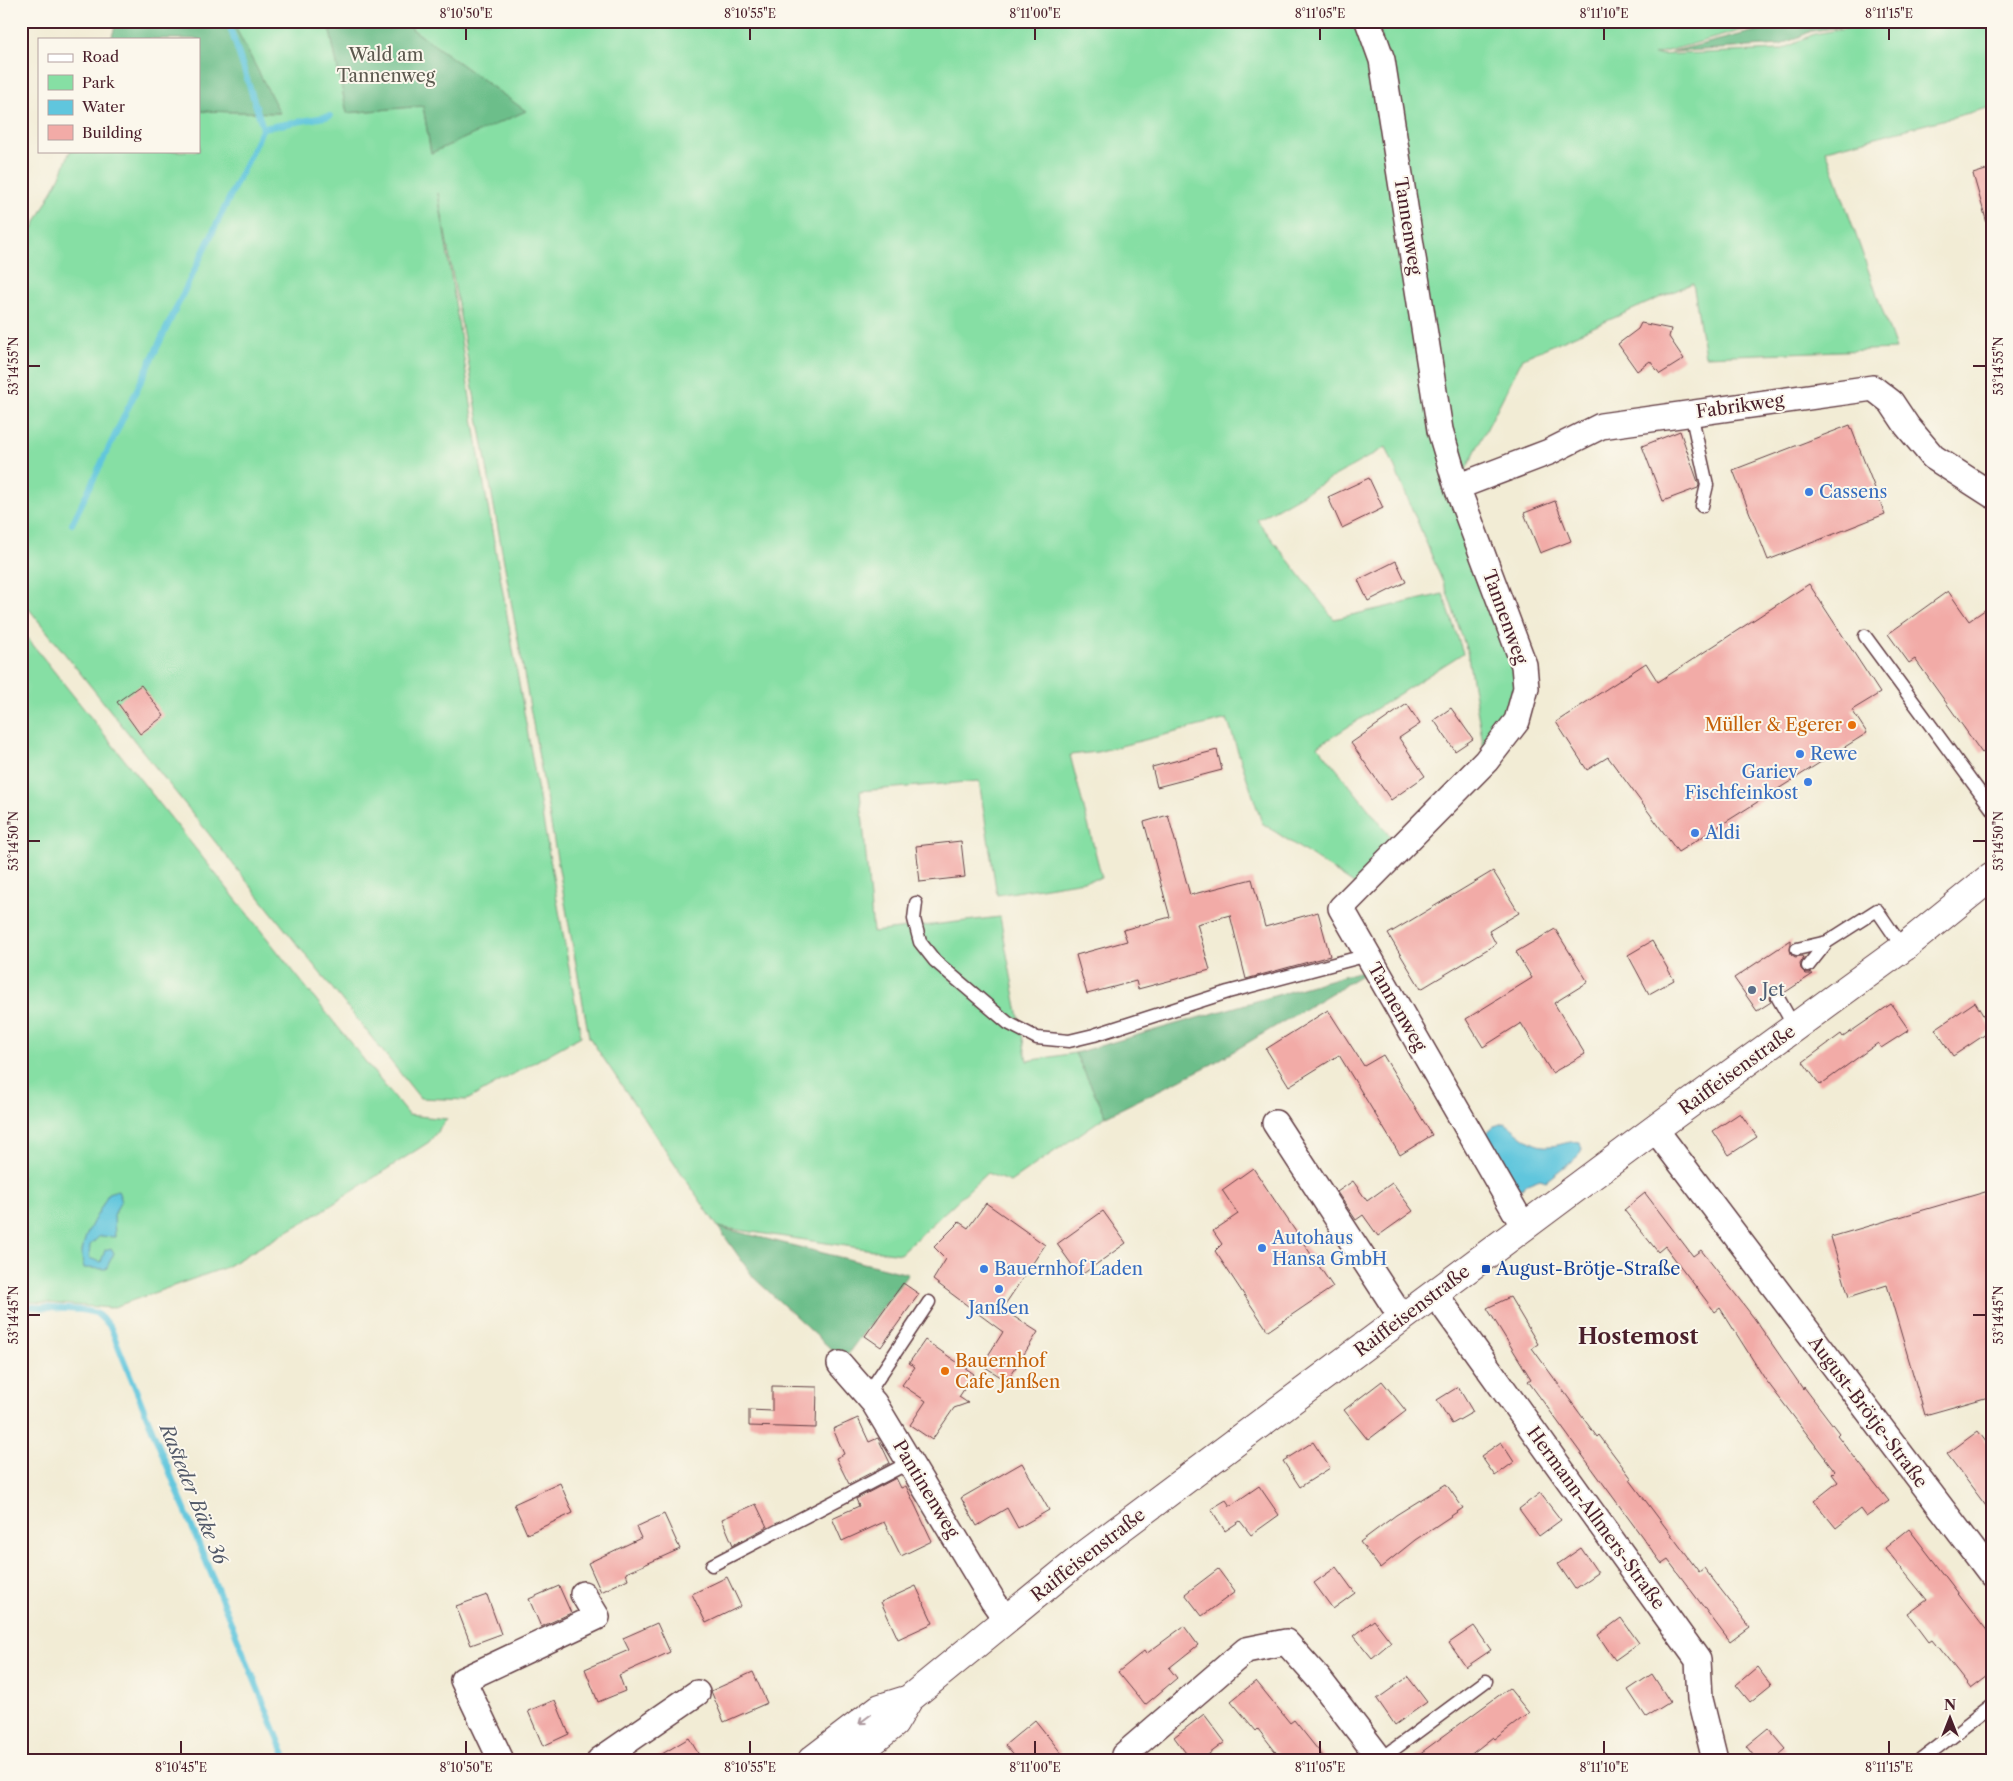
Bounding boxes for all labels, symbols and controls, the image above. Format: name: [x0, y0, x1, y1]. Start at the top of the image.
text: 8°10'50"E: [439, 6, 493, 21]
text: 8°10'55"E: [724, 6, 776, 21]
text: 8°11'00"E: [1009, 6, 1061, 21]
text: 8°11'05"E: [1295, 6, 1345, 21]
text: 8°11'10"E: [1579, 6, 1629, 21]
text: 8°11'15"E: [1865, 6, 1913, 21]
legend: [38, 38, 200, 152]
park label: Wald am Tannenweg: [337, 44, 436, 87]
text: Road: [82, 47, 119, 66]
text: Park: [82, 73, 116, 92]
text: Water: [81, 97, 126, 116]
text: Building: [82, 123, 142, 142]
street label: Tannenweg: [1389, 176, 1427, 277]
text: 53°14'55"N: [6, 336, 21, 395]
text: 53°14'55"N: [1991, 336, 2006, 395]
street label: Fabrikweg: [1695, 389, 1786, 423]
place label: Cassens: [1819, 481, 1887, 503]
marker: Cassens: [1803, 486, 1815, 498]
street label: Tannenweg: [1478, 567, 1532, 668]
place label: Müller & Egerer: [1704, 714, 1842, 736]
marker: Müller & Egerer: [1846, 719, 1858, 731]
place label: Rewe: [1810, 743, 1857, 765]
marker: Rewe: [1794, 748, 1806, 760]
place label: Gariev Fischfeinkost: [1684, 761, 1799, 804]
marker: Gariev Fischfeinkost: [1802, 776, 1814, 788]
text: 53°14'50"N: [6, 811, 21, 871]
text: 53°14'50"N: [1991, 811, 2006, 871]
place label: Aldi: [1704, 822, 1741, 844]
marker: Aldi: [1689, 827, 1701, 839]
street label: Tannenweg: [1363, 959, 1431, 1056]
place label: Jet: [1759, 979, 1785, 1001]
marker: Jet: [1746, 984, 1758, 996]
street label: Raiffeisenstraße: [1674, 1020, 1800, 1120]
place label: Autohaus Hansa GmbH: [1271, 1227, 1387, 1270]
marker: Autohaus Hansa GmbH: [1256, 1242, 1268, 1254]
place label: Bauernhof Laden: [994, 1258, 1143, 1280]
place label: August-Brötje-Straße: [1495, 1258, 1680, 1280]
street label: Raiffeisenstraße: [1350, 1260, 1474, 1362]
marker: Bauernhof Laden: [978, 1263, 990, 1275]
marker: August-Brötje-Straße: [1480, 1263, 1492, 1275]
marker: Janßen: [993, 1283, 1005, 1295]
text: 53°14'45"N: [6, 1286, 21, 1344]
text: 53°14'45"N: [1991, 1286, 2006, 1344]
place label: Janßen: [966, 1297, 1029, 1319]
district label: Hostemost: [1578, 1323, 1698, 1350]
street label: August-Brötje-Straße: [1803, 1331, 1932, 1492]
place label: Bauernhof Cafe Janßen: [955, 1350, 1060, 1393]
marker: Bauernhof Cafe Janßen: [939, 1365, 951, 1377]
water label: Rasteder Bäke 36: [154, 1419, 233, 1569]
street label: Hermann-Allmers-Straße: [1522, 1422, 1670, 1614]
street label: Pantinenweg: [888, 1436, 964, 1542]
street label: Raiffeisenstraße: [1027, 1504, 1149, 1606]
north arrow: [1926, 1694, 1976, 1744]
text: N: [1944, 1696, 1956, 1714]
one-way arrow: [858, 1714, 872, 1724]
text: 8°10'45"E: [155, 1760, 207, 1775]
text: 8°10'50"E: [439, 1760, 493, 1775]
text: 8°10'55"E: [724, 1760, 776, 1775]
text: 8°11'00"E: [1009, 1760, 1061, 1775]
text: 8°11'05"E: [1295, 1760, 1345, 1775]
text: 8°11'10"E: [1579, 1760, 1629, 1775]
text: 8°11'15"E: [1865, 1760, 1913, 1775]

